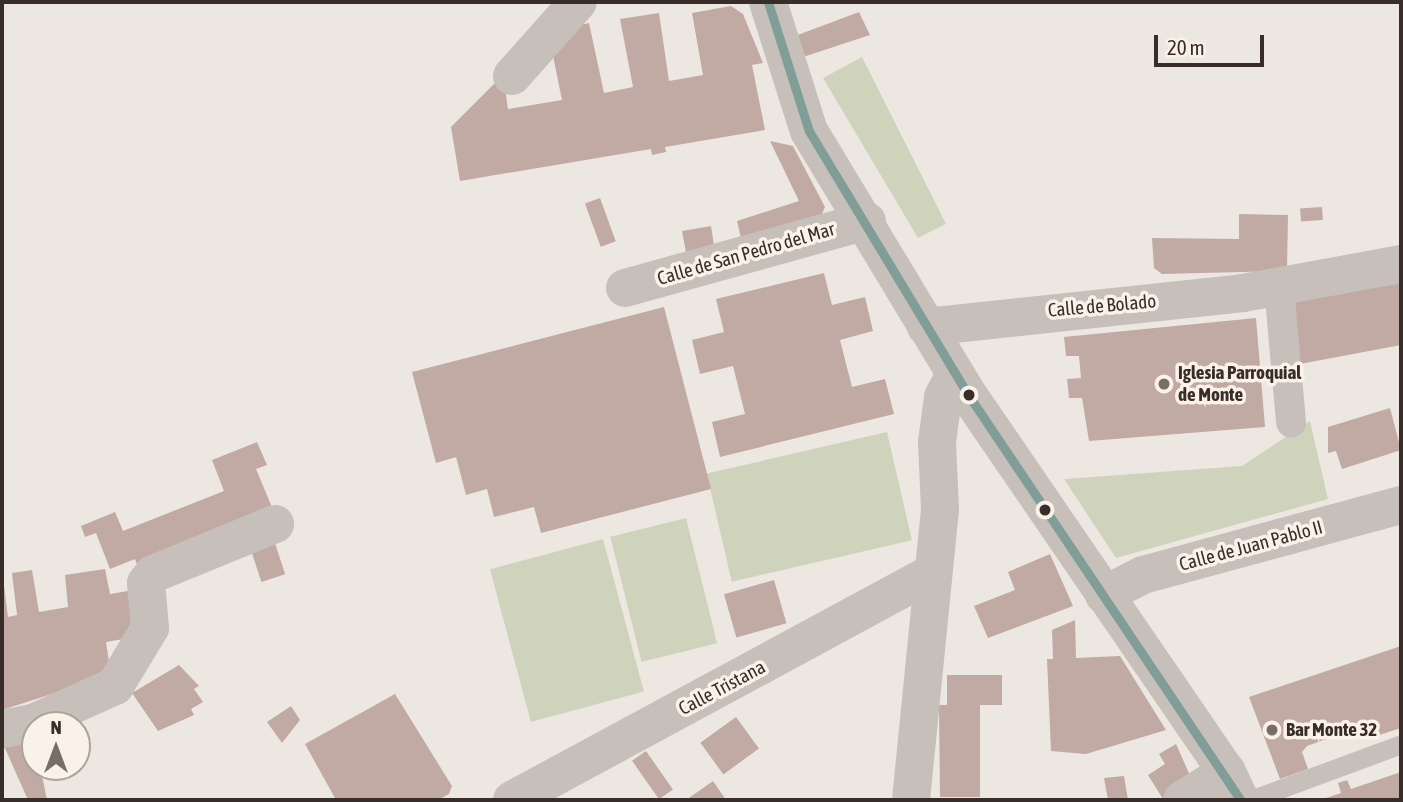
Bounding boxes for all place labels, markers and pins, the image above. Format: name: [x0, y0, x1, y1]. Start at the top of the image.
place label: Iglesia Parroquial de Monte: [1178, 362, 1301, 406]
marker: Iglesia Parroquial de Monte: [1156, 376, 1172, 392]
unlabelled marker: [962, 388, 976, 402]
unlabelled marker: [1038, 503, 1052, 517]
place label: Bar Monte 32: [1286, 719, 1377, 741]
marker: Bar Monte 32: [1264, 722, 1280, 738]

